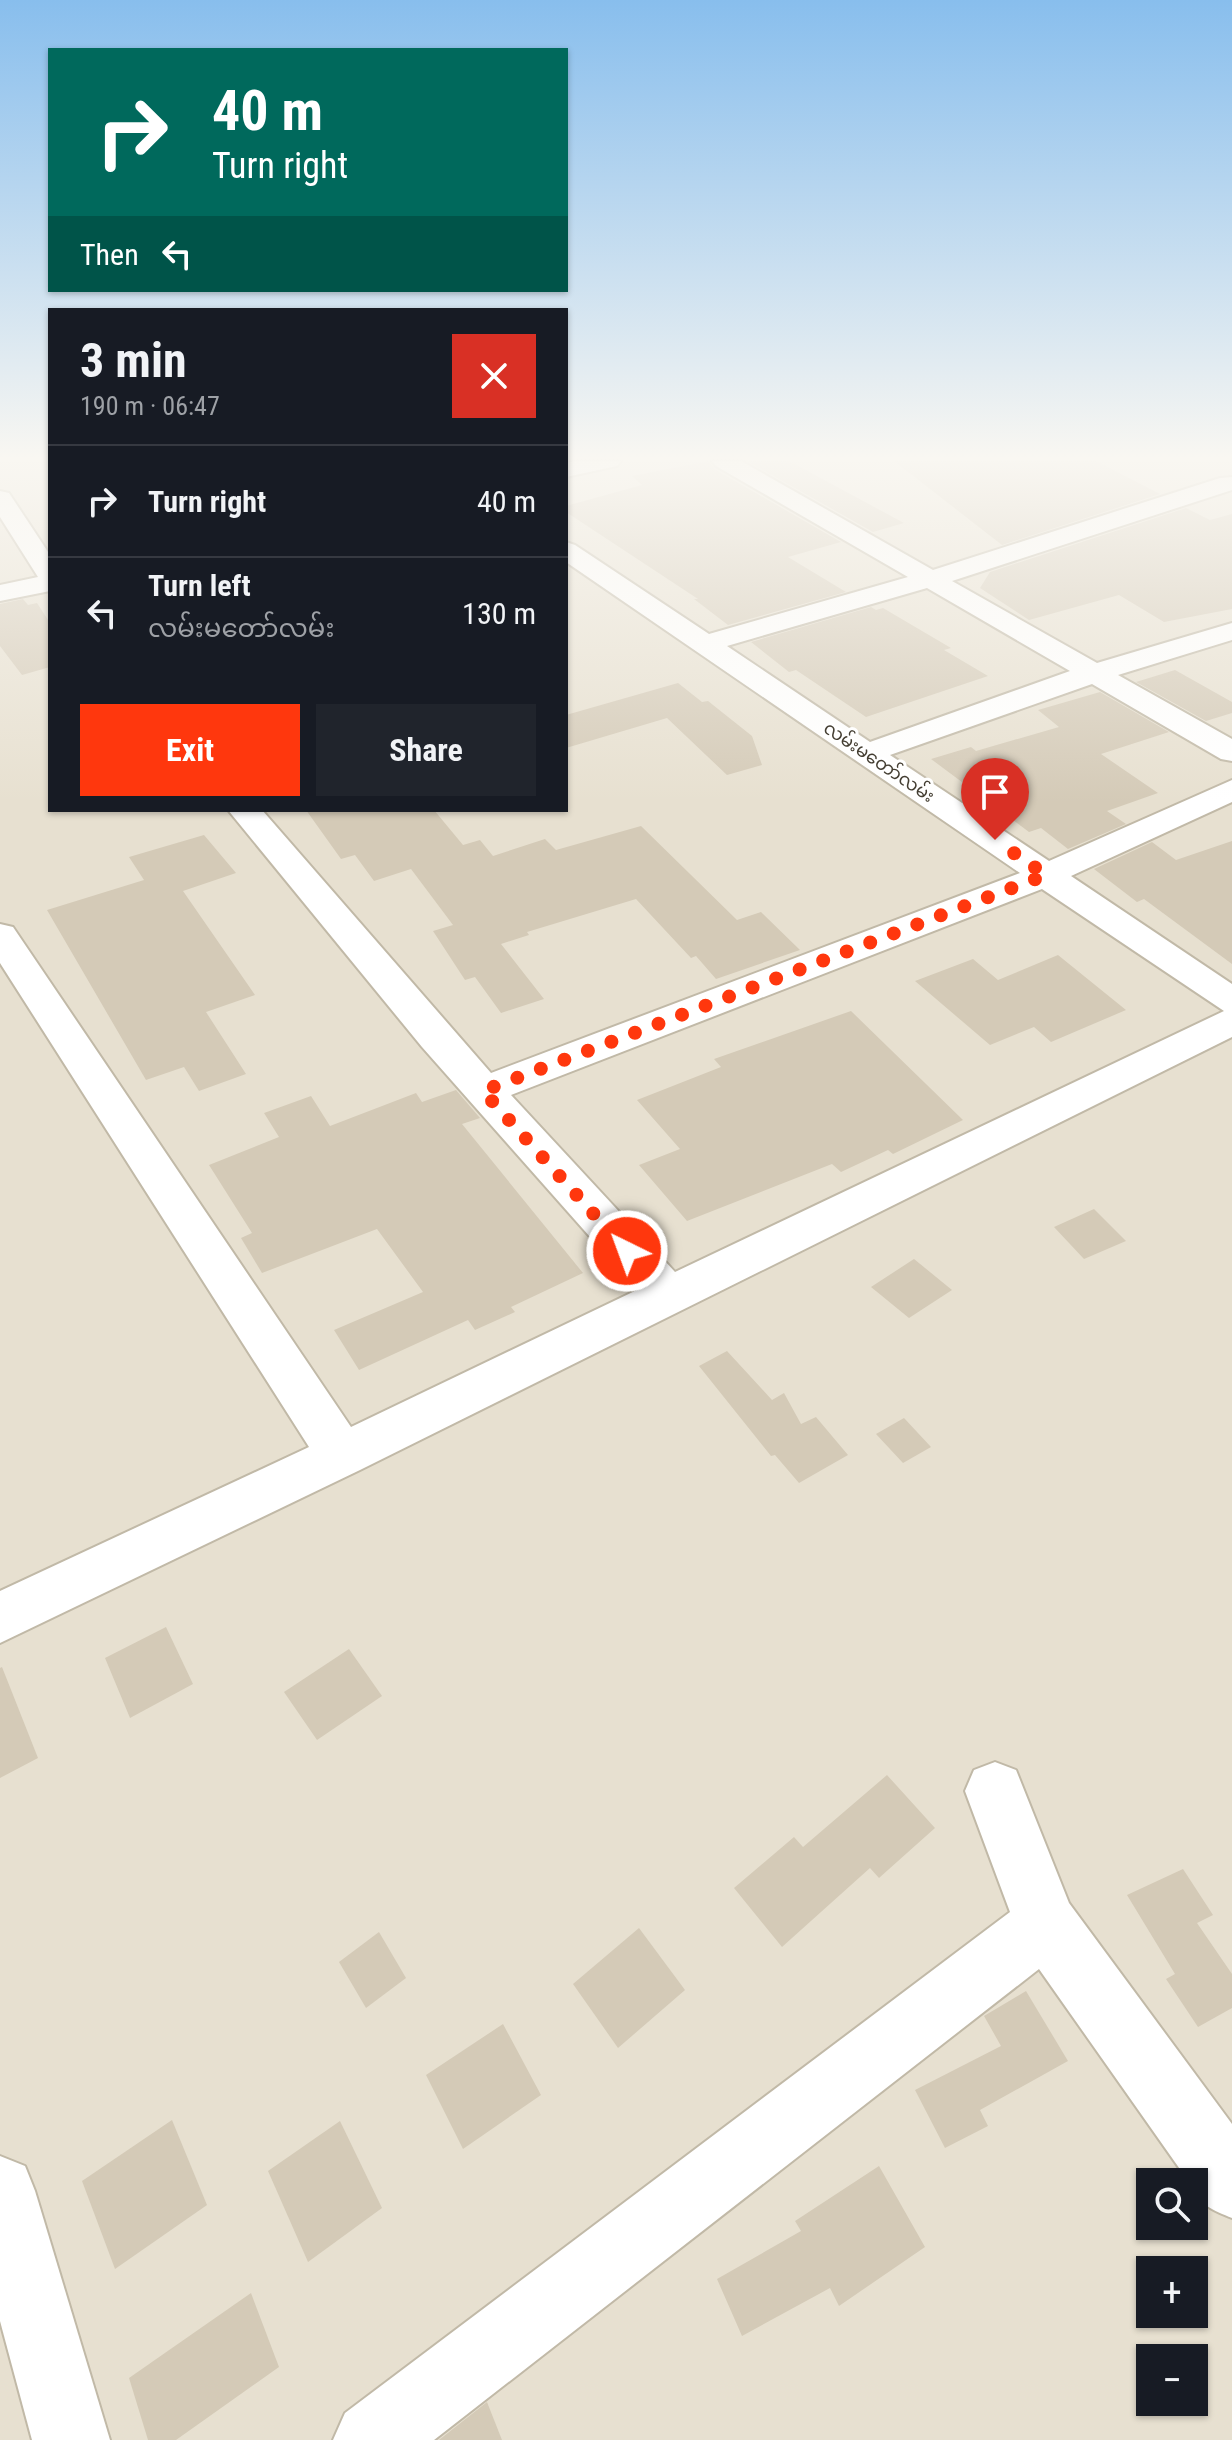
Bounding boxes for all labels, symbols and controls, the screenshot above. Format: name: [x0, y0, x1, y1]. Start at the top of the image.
text: 40 m: [212, 78, 323, 144]
icon: right: [80, 80, 184, 184]
text: Turn right: [212, 145, 348, 187]
icon: left: [155, 232, 199, 276]
text: Then: [80, 237, 139, 272]
text: 3 min: [80, 332, 187, 389]
button: close: [452, 334, 536, 418]
text: 190 m · 06:47: [80, 391, 220, 421]
icon: right: [80, 479, 124, 523]
text: Turn right: [148, 484, 266, 519]
text: 40 m: [477, 484, 536, 519]
text: Turn left: [148, 568, 251, 603]
icon: left: [80, 591, 124, 635]
text: 130 m: [462, 596, 536, 631]
text: လမ်းမတော်လမ်း: [148, 613, 334, 643]
button: Exit: [80, 704, 300, 796]
button: Share: [316, 704, 536, 796]
street label: လမ်းမတော်လမ်း: [820, 715, 940, 806]
pin: [961, 758, 1029, 840]
icon: arrive: [973, 770, 1017, 814]
position arrow: [585, 1209, 669, 1293]
map controls: [1136, 2168, 1208, 2416]
button: search: [1136, 2168, 1208, 2240]
button: +: [1136, 2256, 1208, 2328]
button: −: [1136, 2344, 1208, 2416]

